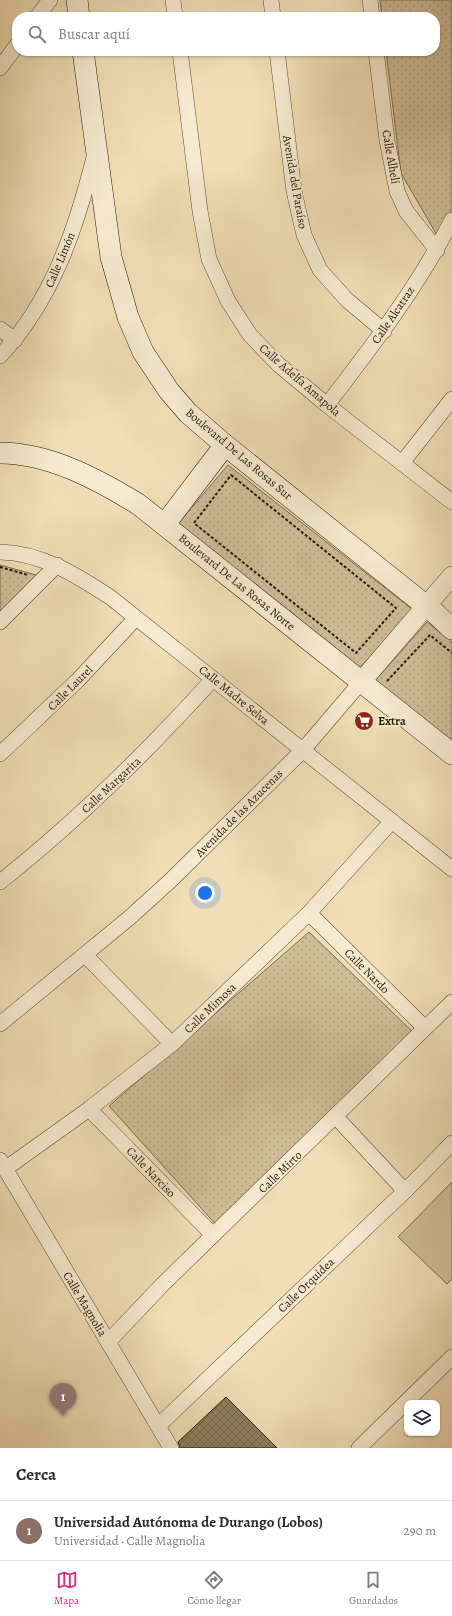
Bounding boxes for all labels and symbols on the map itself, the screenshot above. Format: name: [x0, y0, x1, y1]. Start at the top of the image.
street label: Calle Alhelí: [378, 129, 404, 185]
street label: Avenida del Paraíso: [279, 133, 311, 230]
street label: Calle Limón: [41, 229, 79, 290]
street label: Calle Alcatraz: [368, 283, 418, 347]
street label: Calle Adelfa Amapola: [256, 340, 345, 420]
street label: Boulevard De Las Rosas Sur: [182, 405, 296, 504]
street label: Boulevard De Las Rosas Norte: [175, 530, 299, 634]
street label: Calle Laurel: [44, 662, 96, 714]
street label: Calle Madre Selva: [195, 662, 273, 729]
supermarket icon: Extra: [353, 710, 375, 732]
place label: Extra: [378, 713, 406, 729]
street label: Calle Margarita: [78, 753, 145, 817]
street label: Avenida de las Azucenas: [191, 766, 286, 861]
your location: [195, 883, 215, 903]
street label: Calle Nardo: [341, 945, 393, 997]
street label: Calle Mimosa: [181, 979, 240, 1037]
street label: Calle Narciso: [123, 1143, 179, 1201]
street label: Calle Mirto: [255, 1147, 305, 1197]
street label: Calle Orquídea: [274, 1254, 338, 1316]
street label: Calle Magnolia: [59, 1269, 111, 1340]
pin: 1: [50, 1383, 76, 1416]

